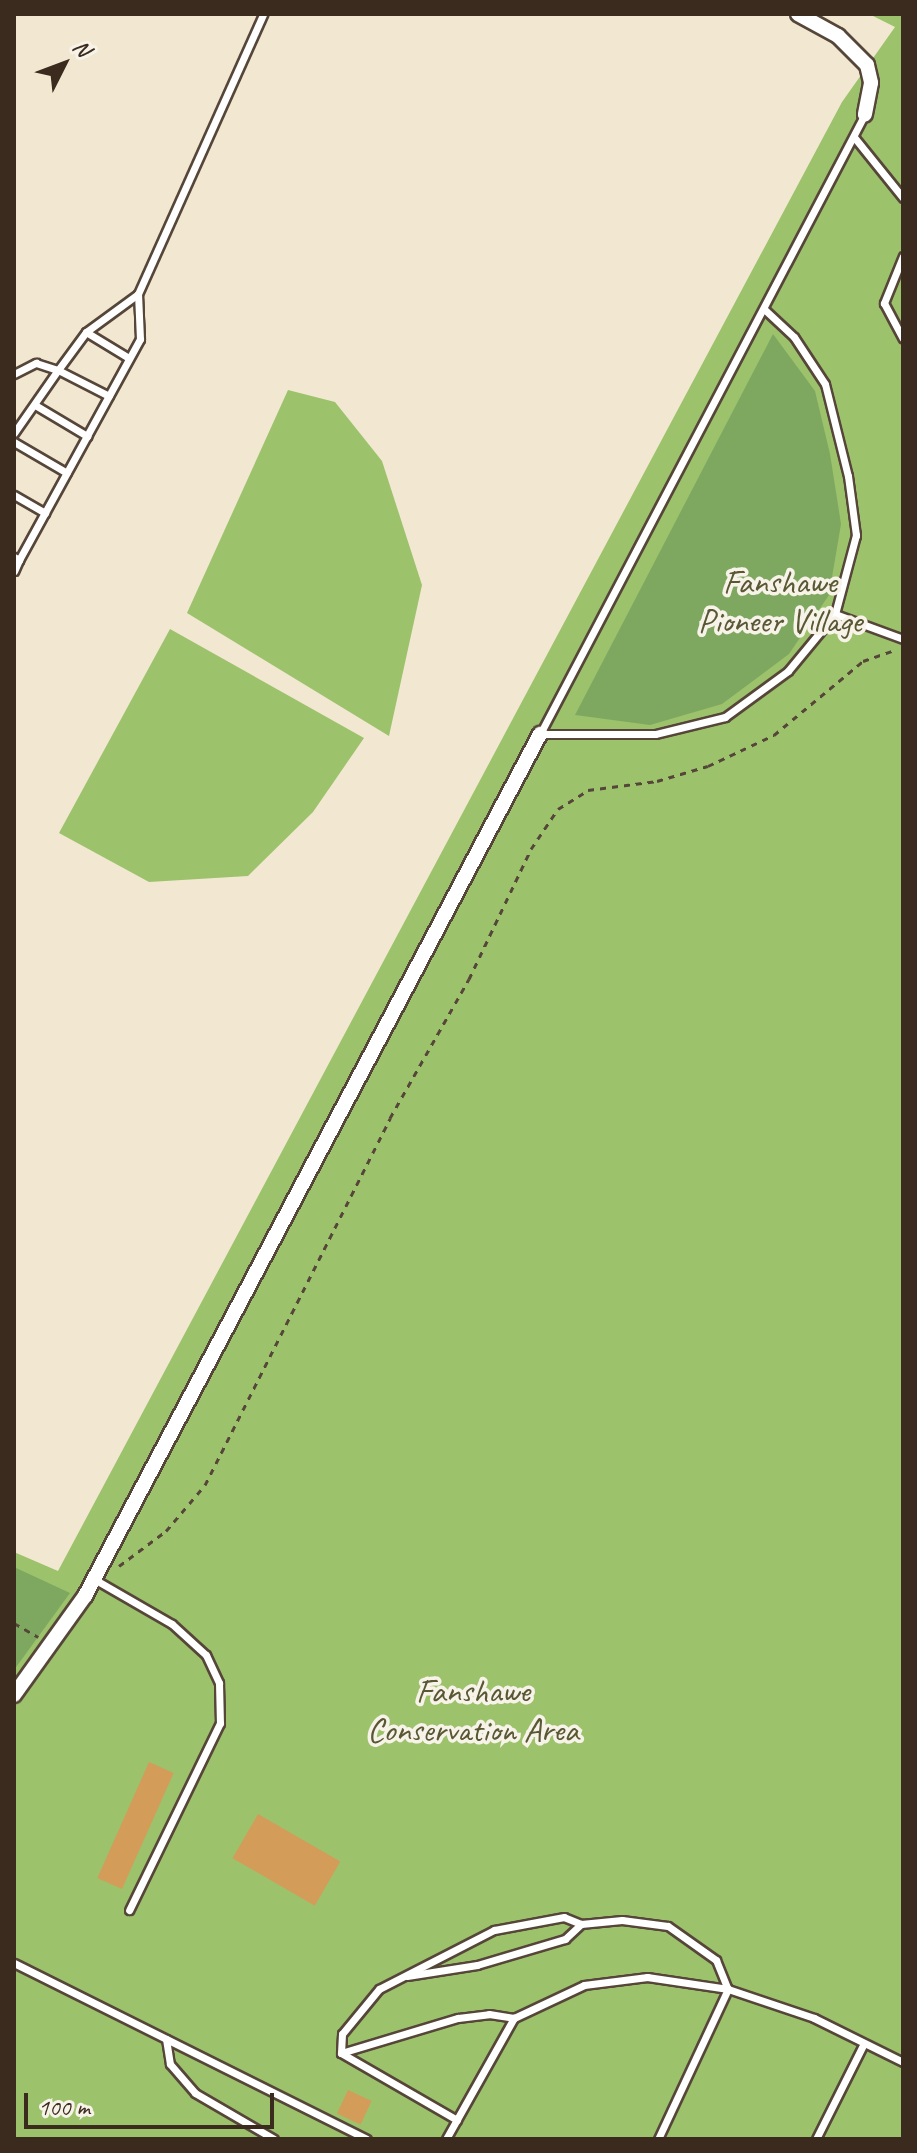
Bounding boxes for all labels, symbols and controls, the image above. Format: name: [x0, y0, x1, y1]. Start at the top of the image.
north arrow: [24, 24, 104, 104]
text: N: [67, 34, 97, 62]
park label: Fanshawe Pioneer Village: [698, 561, 862, 640]
park label: Fanshawe Conservation Area: [368, 1670, 578, 1750]
scale bar: [28, 2077, 278, 2127]
text: 100 m: [38, 2092, 90, 2122]

